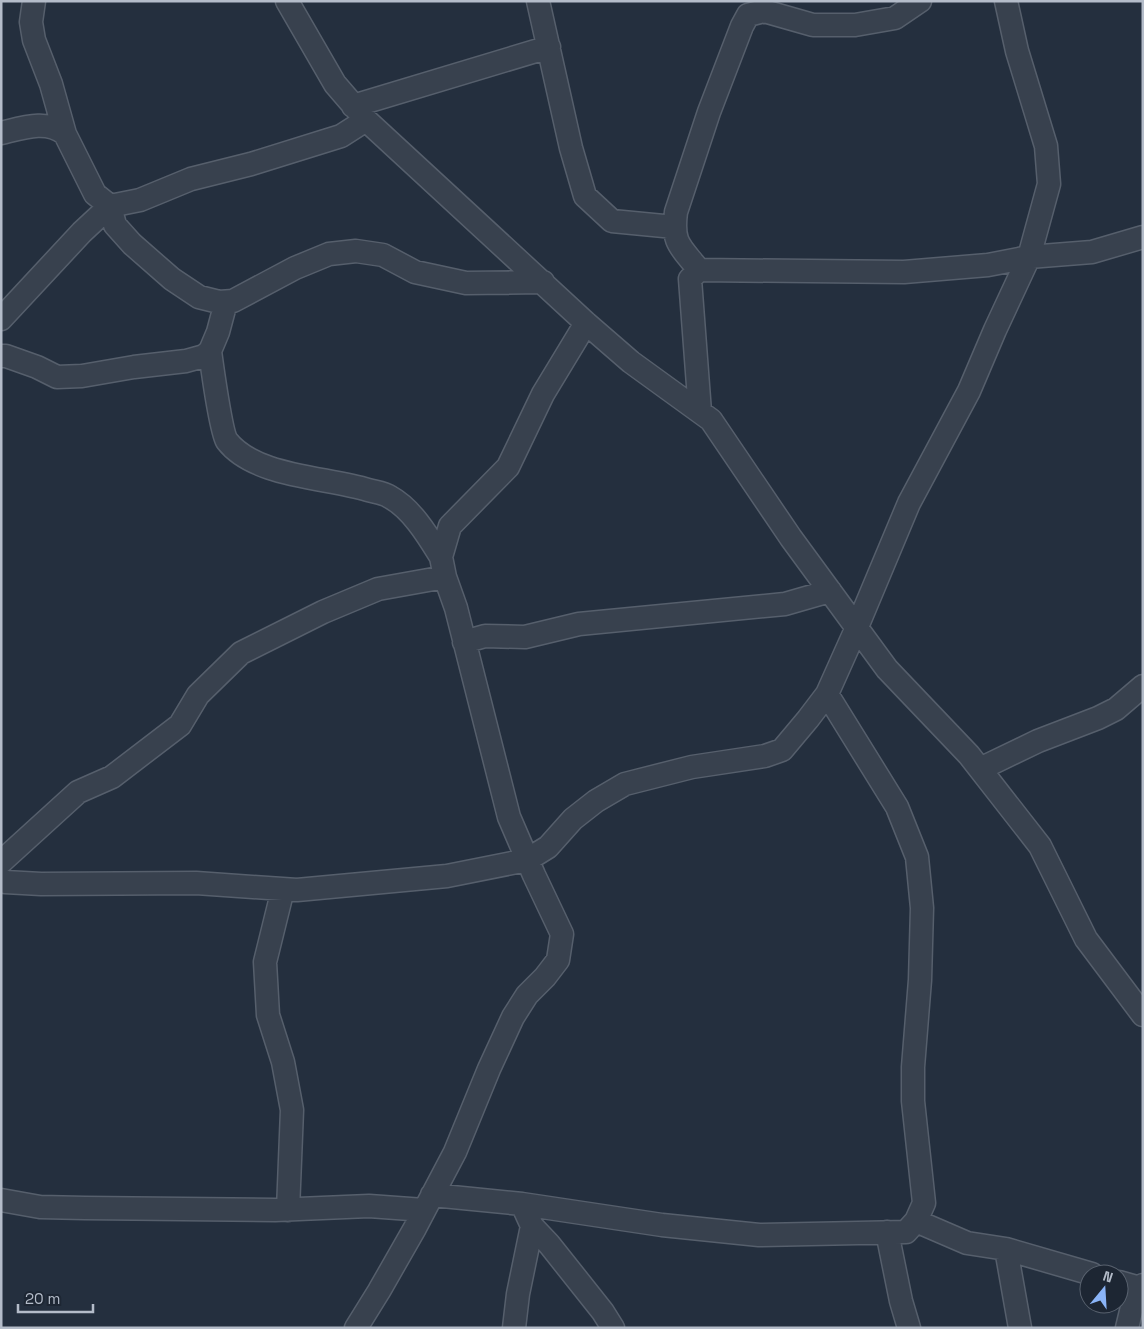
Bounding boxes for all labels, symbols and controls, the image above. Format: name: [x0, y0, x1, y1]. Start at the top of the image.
north arrow: [1079, 1264, 1129, 1314]
text: N: [1101, 1267, 1115, 1287]
scale bar: [18, 1282, 92, 1314]
text: 20 m: [25, 1289, 60, 1308]

